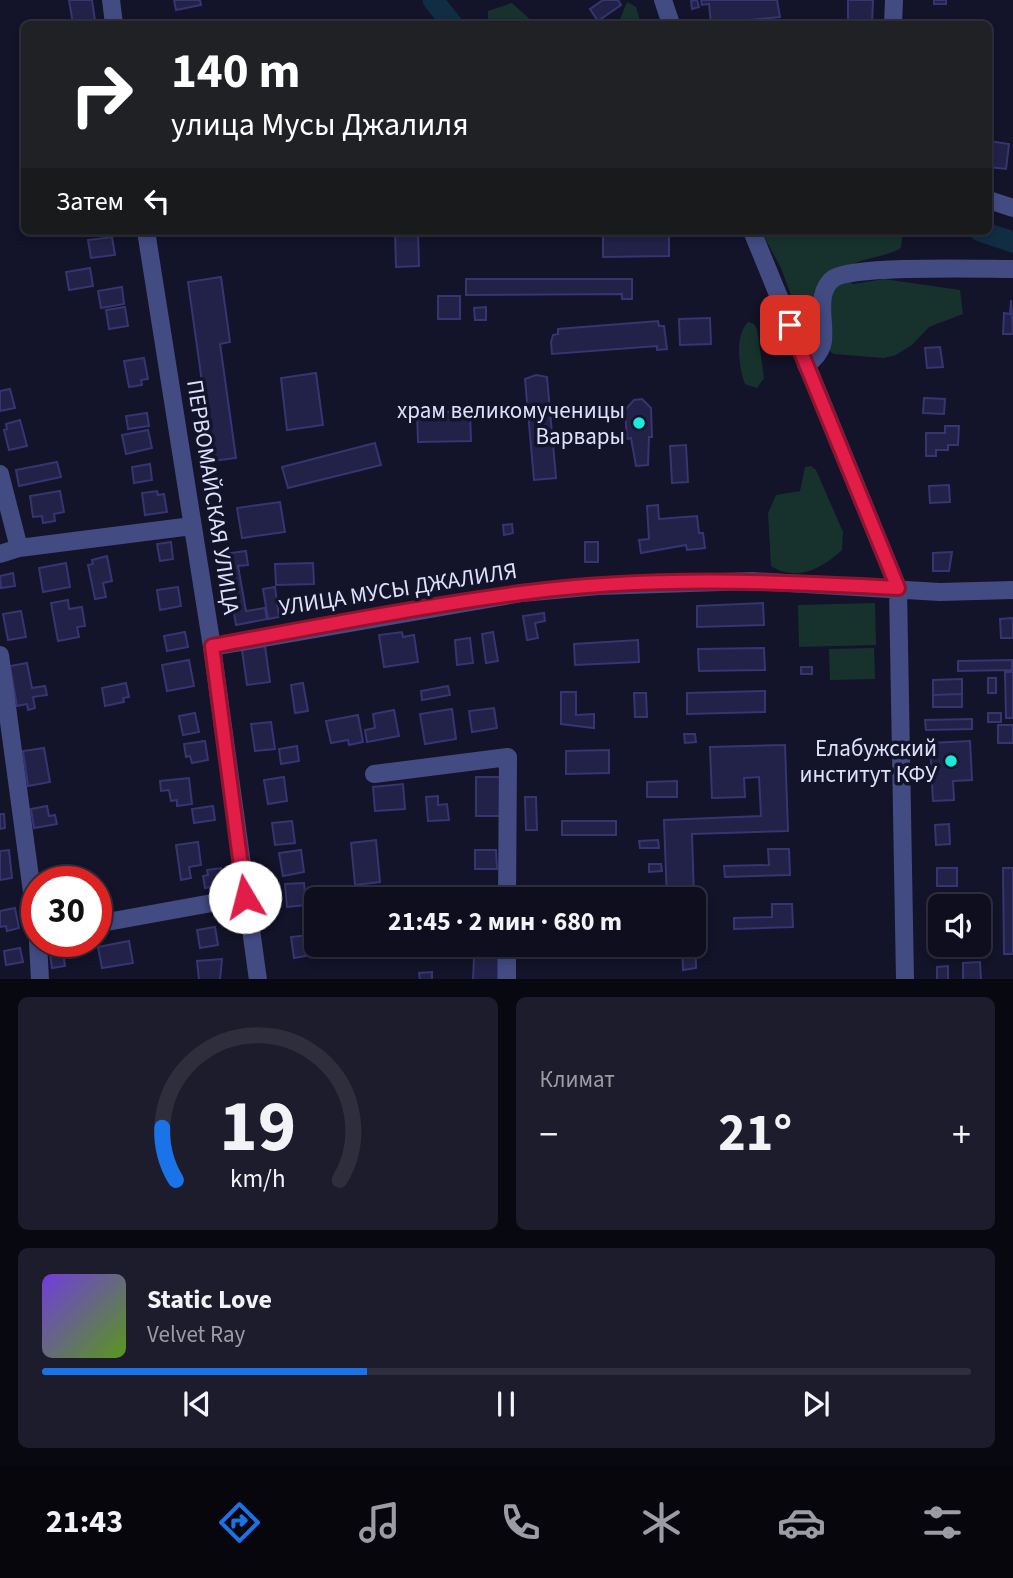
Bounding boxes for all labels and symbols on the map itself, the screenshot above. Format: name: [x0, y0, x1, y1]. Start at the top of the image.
pin: [760, 295, 820, 355]
street label: ПЕРВОМАЙСКАЯ УЛИЦА: [178, 377, 248, 617]
place label: храм великомученицы Варвары: [397, 394, 625, 453]
marker: храм великомученицы Варвары: [631, 415, 647, 431]
street label: УЛИЦА МУСЫ ДЖАЛИЛЯ: [277, 554, 519, 624]
place label: Елабужский институт КФУ: [799, 732, 937, 791]
marker: Елабужский институт КФУ: [943, 753, 959, 769]
position arrow: [208, 860, 282, 934]
speed limit sign: 30: [21, 866, 112, 957]

